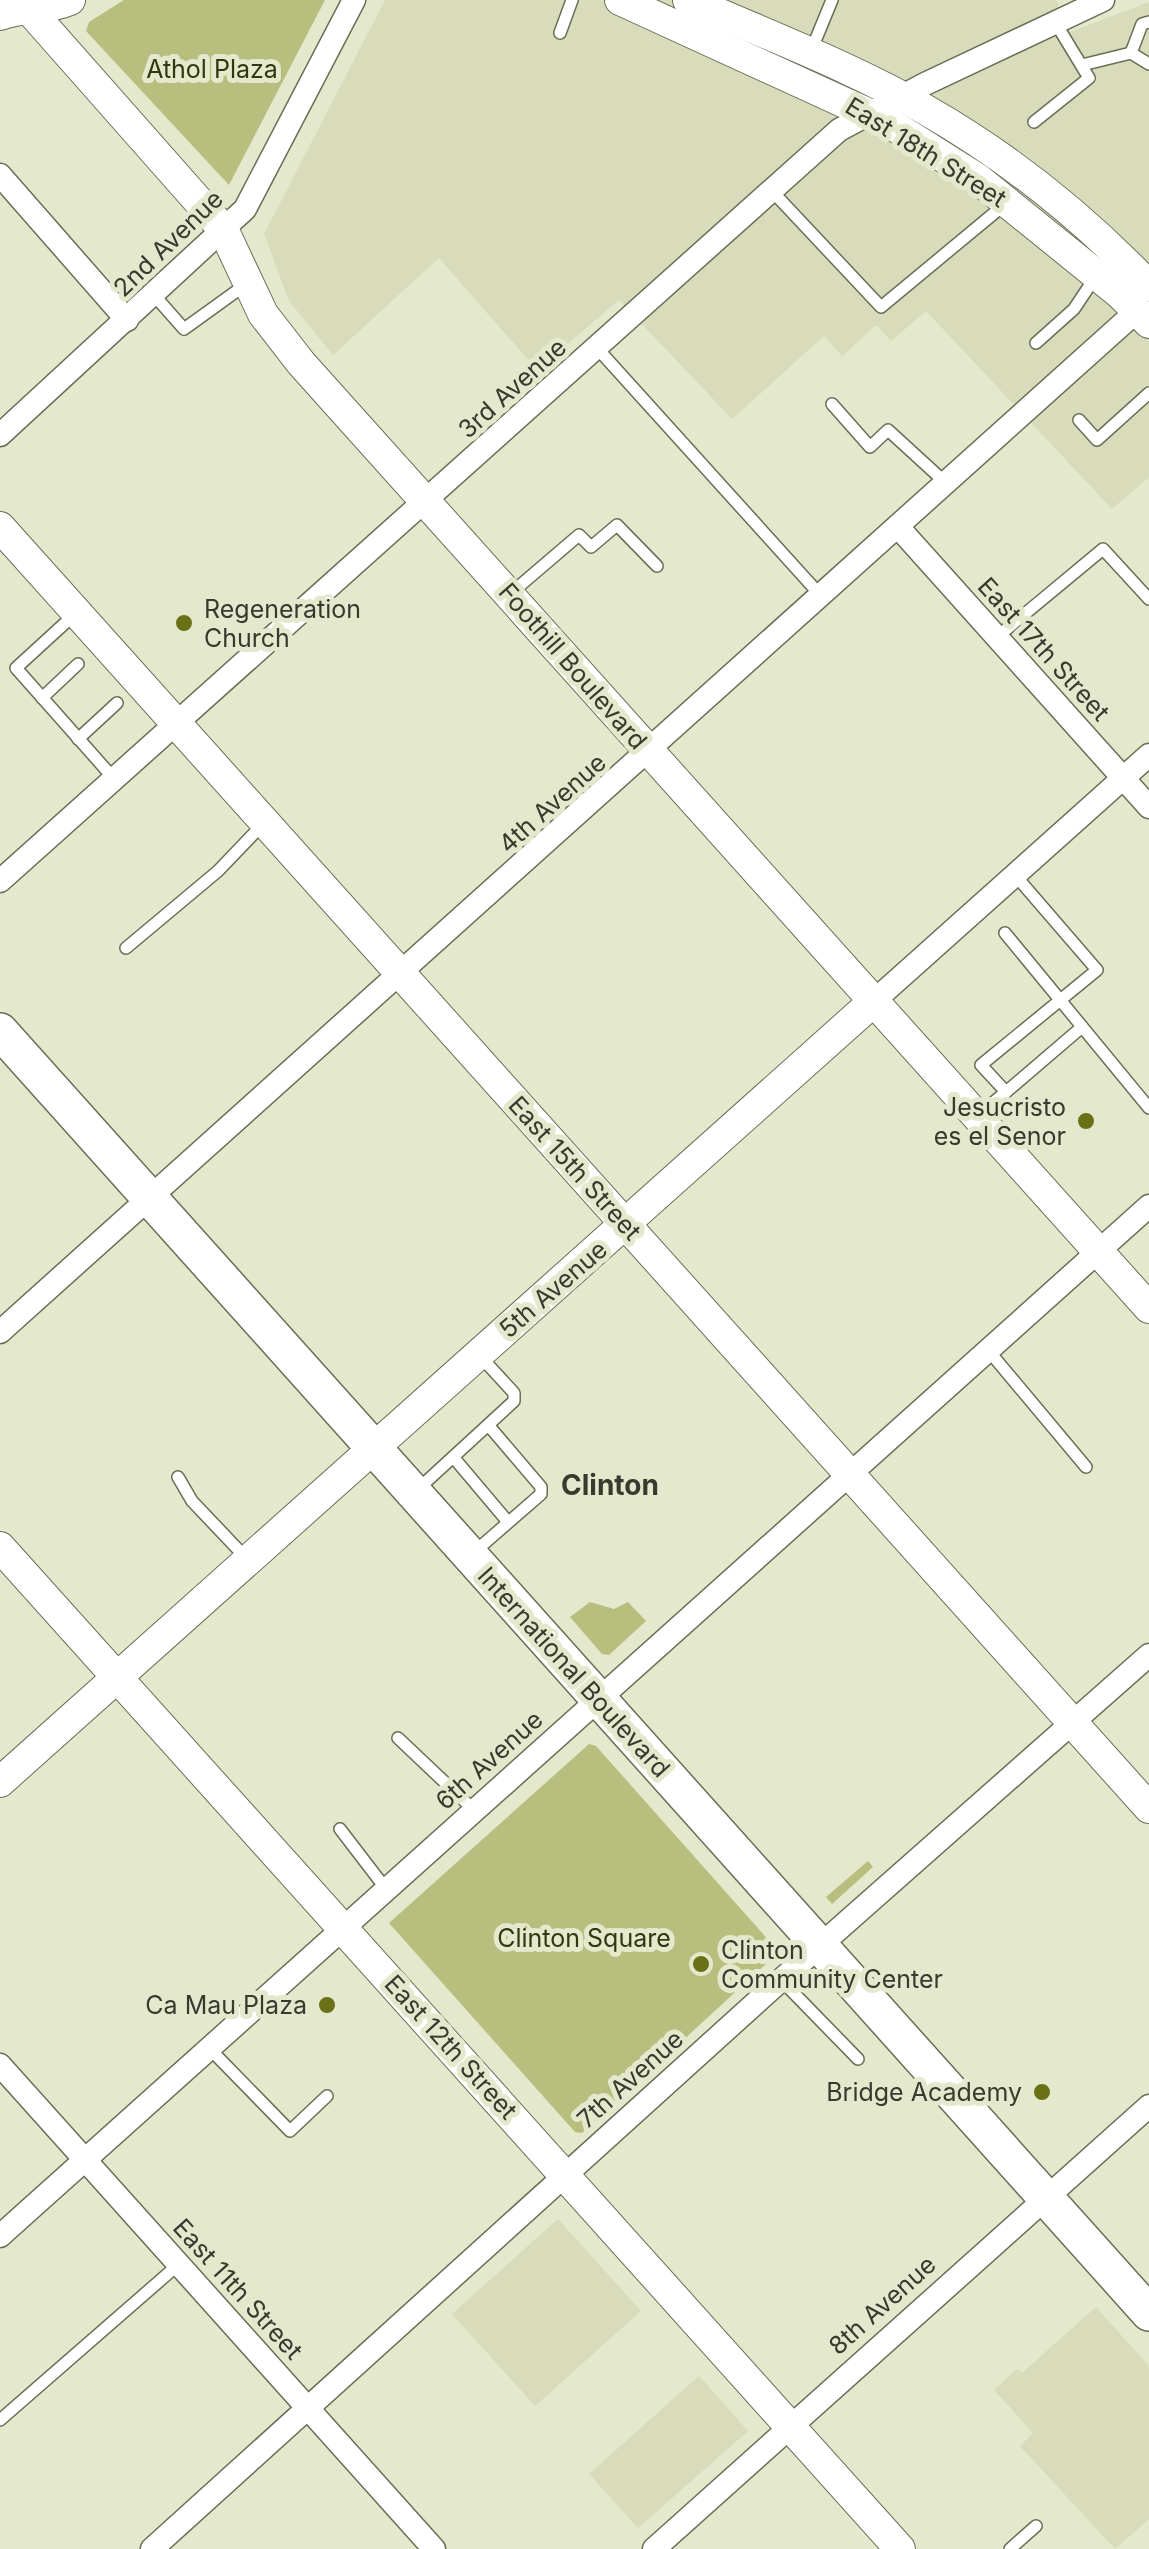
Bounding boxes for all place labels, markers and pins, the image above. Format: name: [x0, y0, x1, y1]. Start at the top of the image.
place label: Regeneration Church: [204, 594, 361, 653]
marker: Regeneration Church: [173, 612, 195, 634]
place label: Jesucristo es el Senor: [934, 1092, 1066, 1151]
marker: Jesucristo es el Senor: [1075, 1110, 1097, 1132]
place label: Clinton Community Center: [721, 1935, 943, 1994]
marker: Clinton Community Center: [690, 1953, 712, 1975]
place label: Ca Mau Plaza: [145, 1990, 307, 2020]
marker: Ca Mau Plaza: [316, 1994, 338, 2016]
place label: Bridge Academy: [826, 2077, 1022, 2107]
marker: Bridge Academy: [1031, 2081, 1053, 2103]

